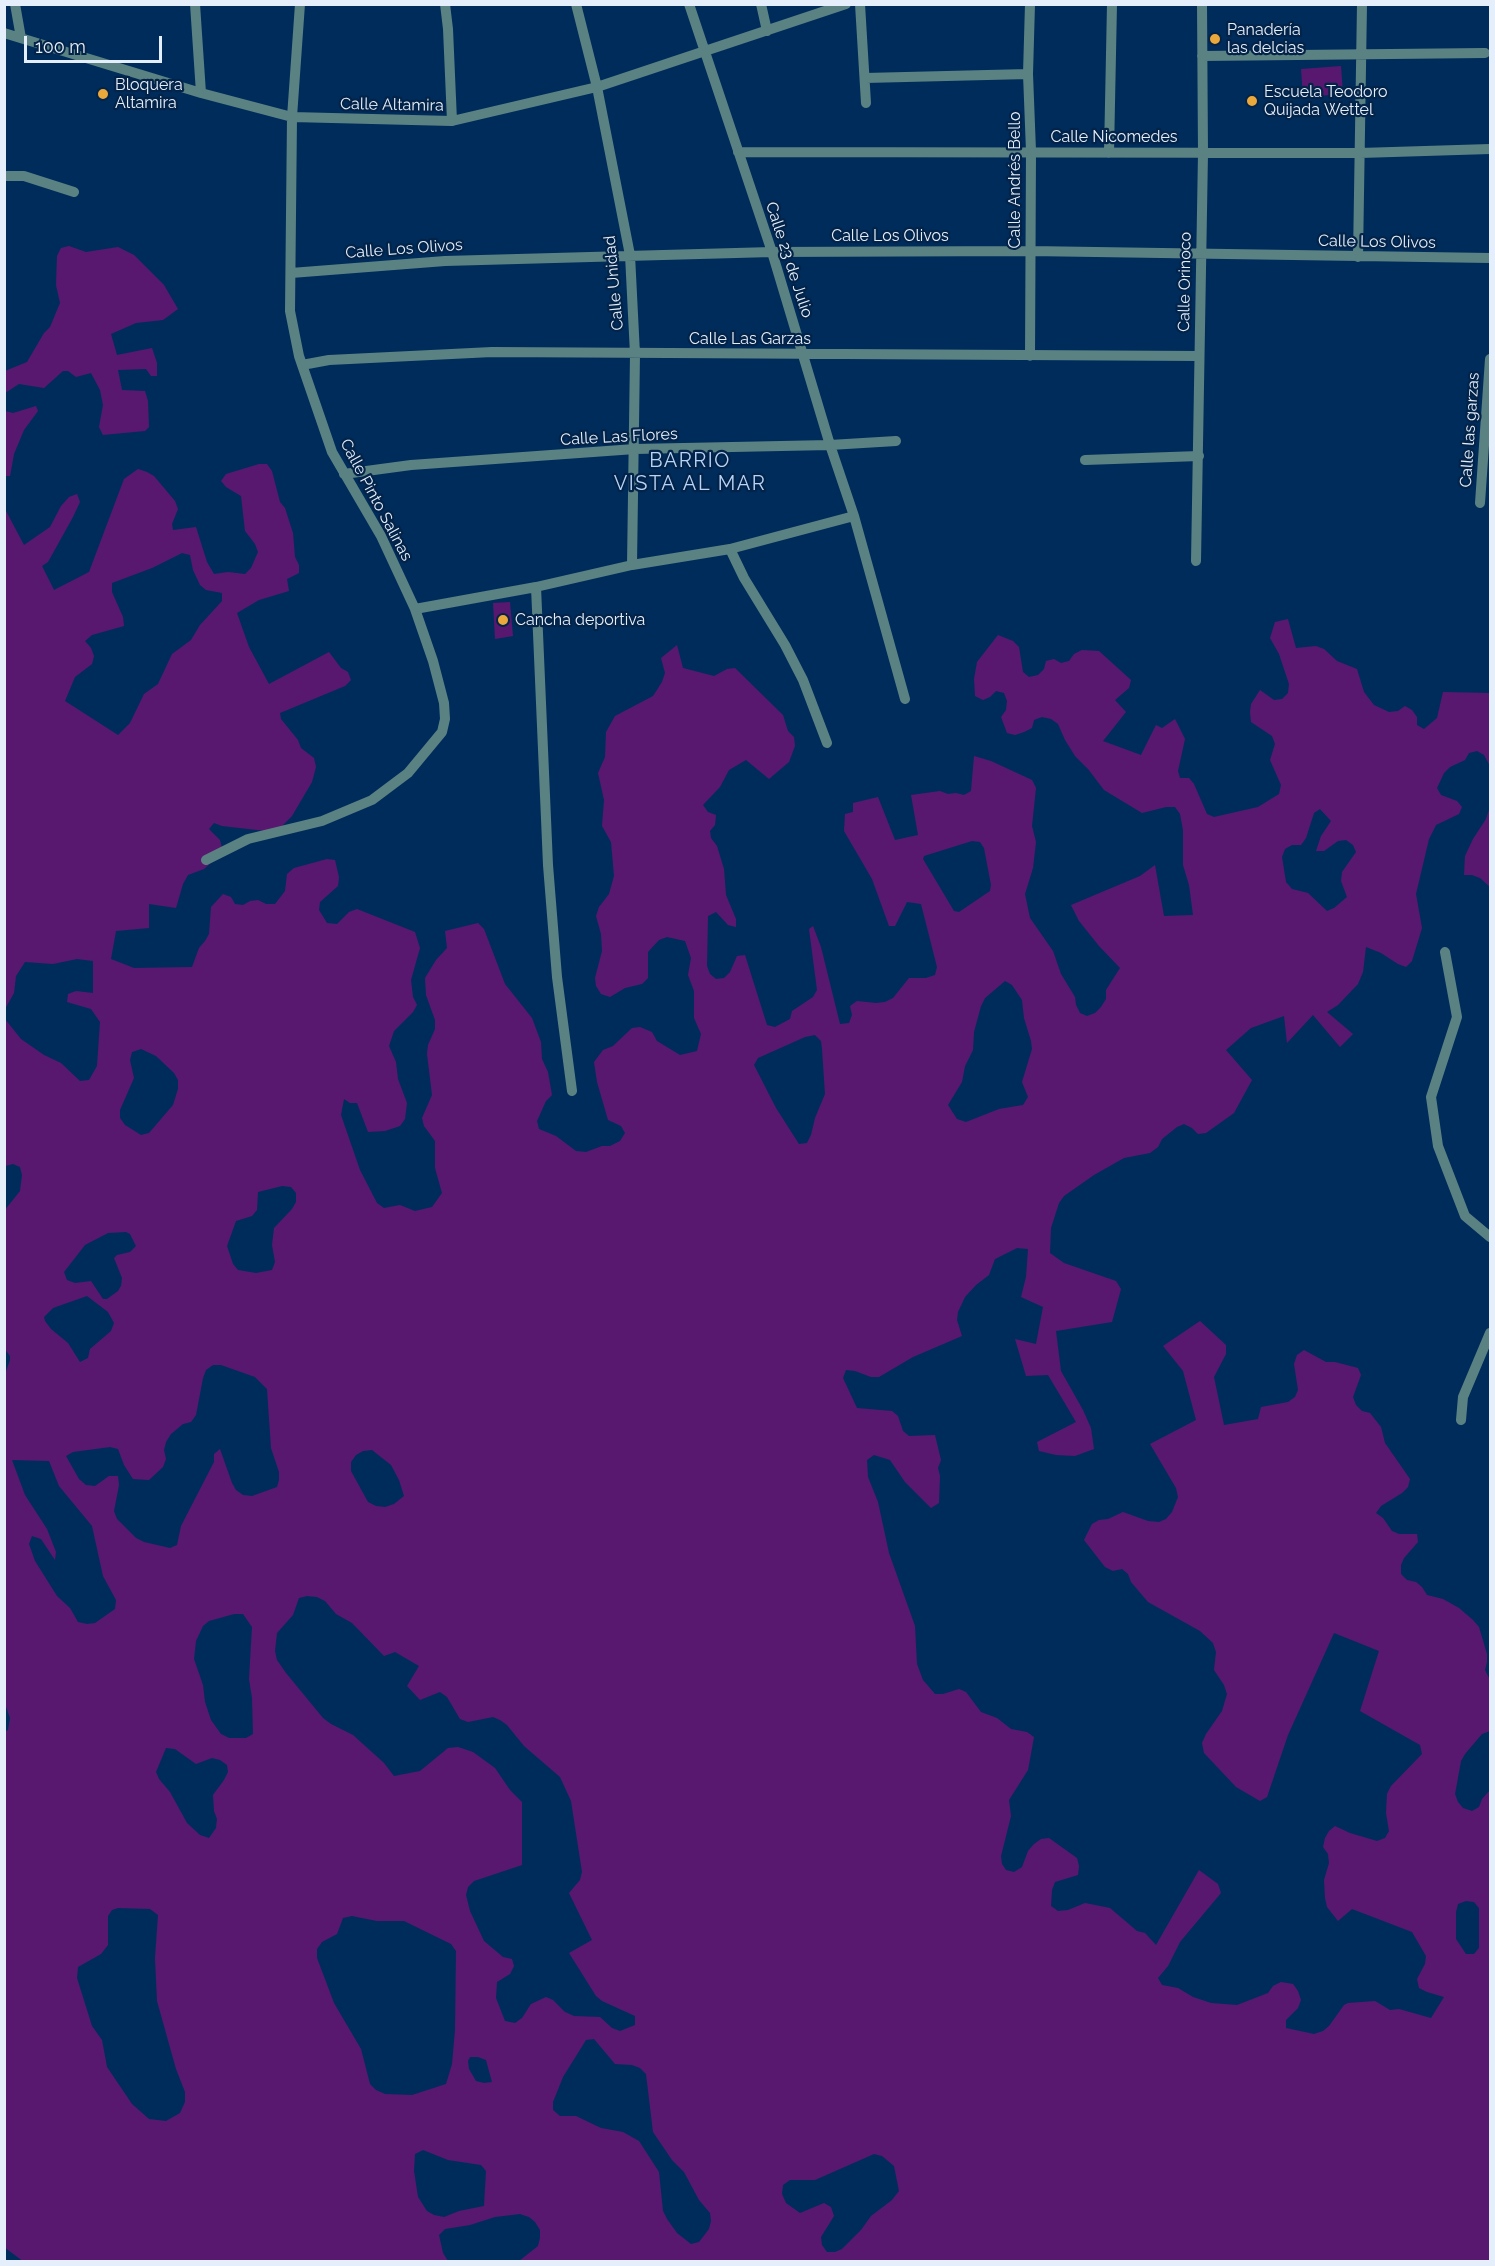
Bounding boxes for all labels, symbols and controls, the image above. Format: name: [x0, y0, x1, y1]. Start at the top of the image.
place label: Panadería las delcias: [1227, 20, 1304, 58]
scale bar: [27, 24, 165, 62]
marker: Panadería las delcias: [1208, 32, 1222, 46]
text: 100 m: [35, 36, 86, 57]
place label: Bloquera Altamira: [115, 75, 183, 113]
place label: Escuela Teodoro Quijada Wettel: [1264, 82, 1388, 120]
marker: Bloquera Altamira: [96, 87, 110, 101]
street label: Calle Altamira: [340, 94, 444, 116]
marker: Escuela Teodoro Quijada Wettel: [1245, 94, 1259, 108]
street label: Calle Andrés Bello: [1005, 112, 1025, 248]
street label: Calle Nicomedes: [1050, 127, 1178, 147]
street label: Calle 23 de Julio: [761, 200, 817, 320]
street label: Calle Los Olivos: [831, 226, 949, 246]
street label: Calle Los Olivos: [1318, 231, 1436, 253]
street label: Calle Orinoco: [1175, 232, 1195, 332]
street label: Calle Los Olivos: [345, 235, 463, 263]
street label: Calle Unidad: [600, 235, 628, 331]
street label: Calle Las Garzas: [689, 329, 811, 349]
street label: Calle las garzas: [1456, 372, 1484, 488]
street label: Calle Las Flores: [560, 424, 678, 450]
street label: Calle Pinto Salinas: [336, 436, 416, 564]
district label: BARRIO VISTA AL MAR: [614, 449, 766, 496]
place label: Cancha deportiva: [515, 610, 645, 630]
marker: Cancha deportiva: [496, 613, 510, 627]

